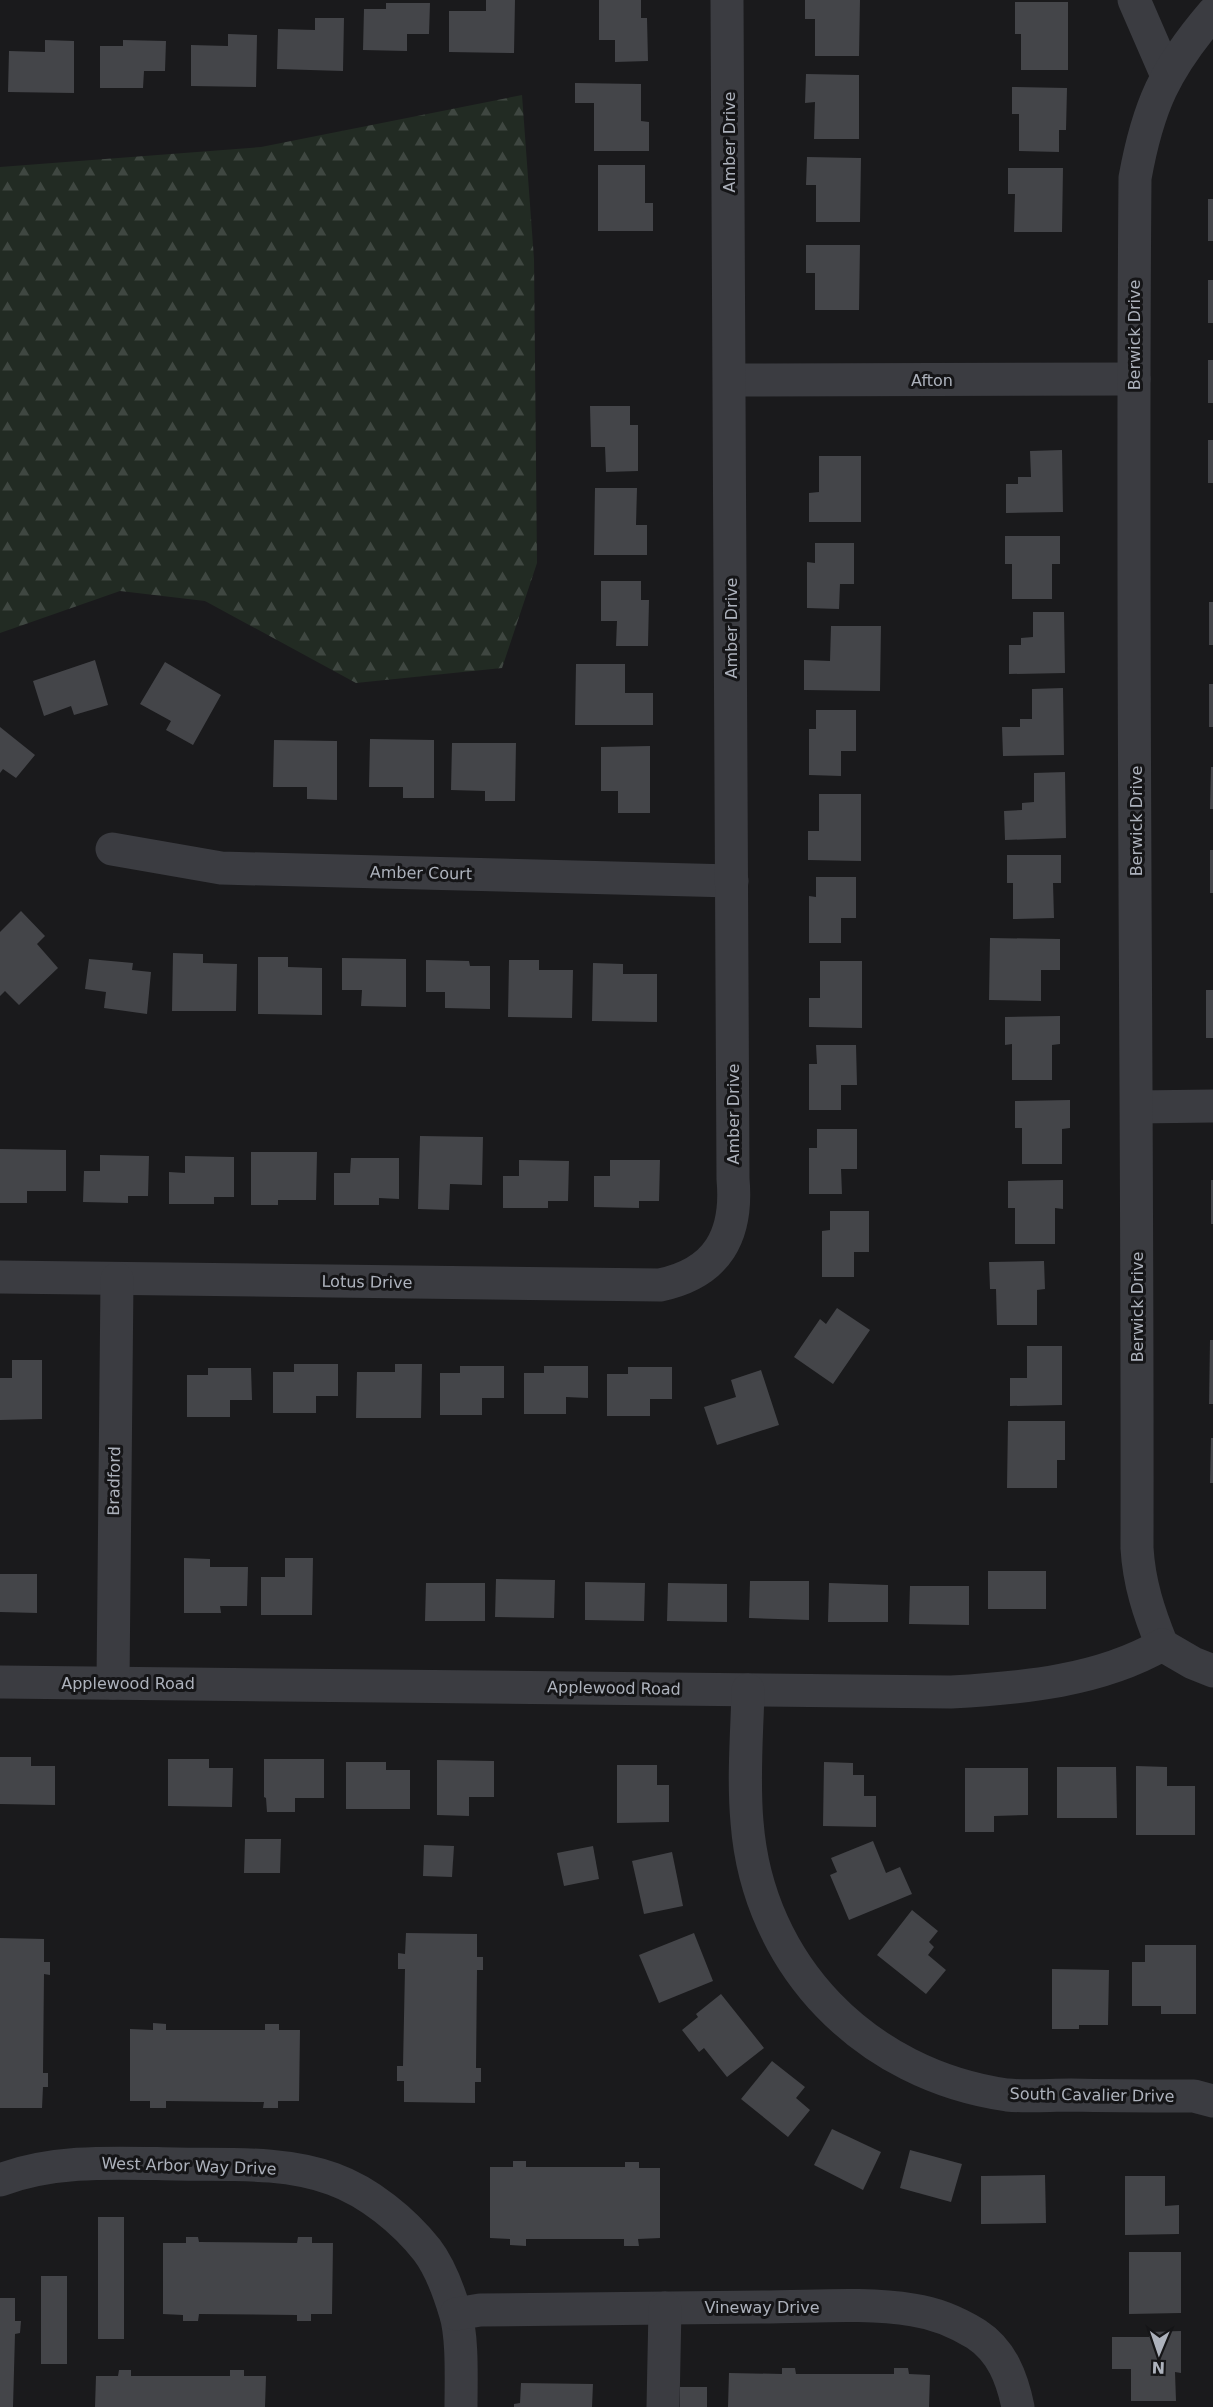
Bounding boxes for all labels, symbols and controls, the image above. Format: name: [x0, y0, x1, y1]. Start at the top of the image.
street label: Amber Drive: [720, 92, 739, 192]
street label: Berwick Drive: [1125, 280, 1144, 390]
street label: Afton: [911, 371, 953, 390]
street label: Amber Drive: [722, 578, 741, 678]
street label: Berwick Drive: [1127, 766, 1146, 876]
street label: Amber Court: [370, 863, 472, 883]
street label: Amber Drive: [724, 1064, 743, 1164]
street label: Berwick Drive: [1128, 1252, 1147, 1362]
street label: Lotus Drive: [321, 1272, 413, 1292]
street label: Bradford: [104, 1446, 124, 1516]
street label: Applewood Road: [61, 1674, 195, 1693]
street label: Applewood Road: [547, 1677, 681, 1699]
street label: South Cavalier Drive: [1009, 2084, 1175, 2106]
street label: West Arbor Way Drive: [101, 2153, 277, 2179]
street label: Vineway Drive: [704, 2298, 820, 2317]
north arrow: [1129, 2323, 1189, 2383]
text: N: [1151, 2358, 1166, 2377]

